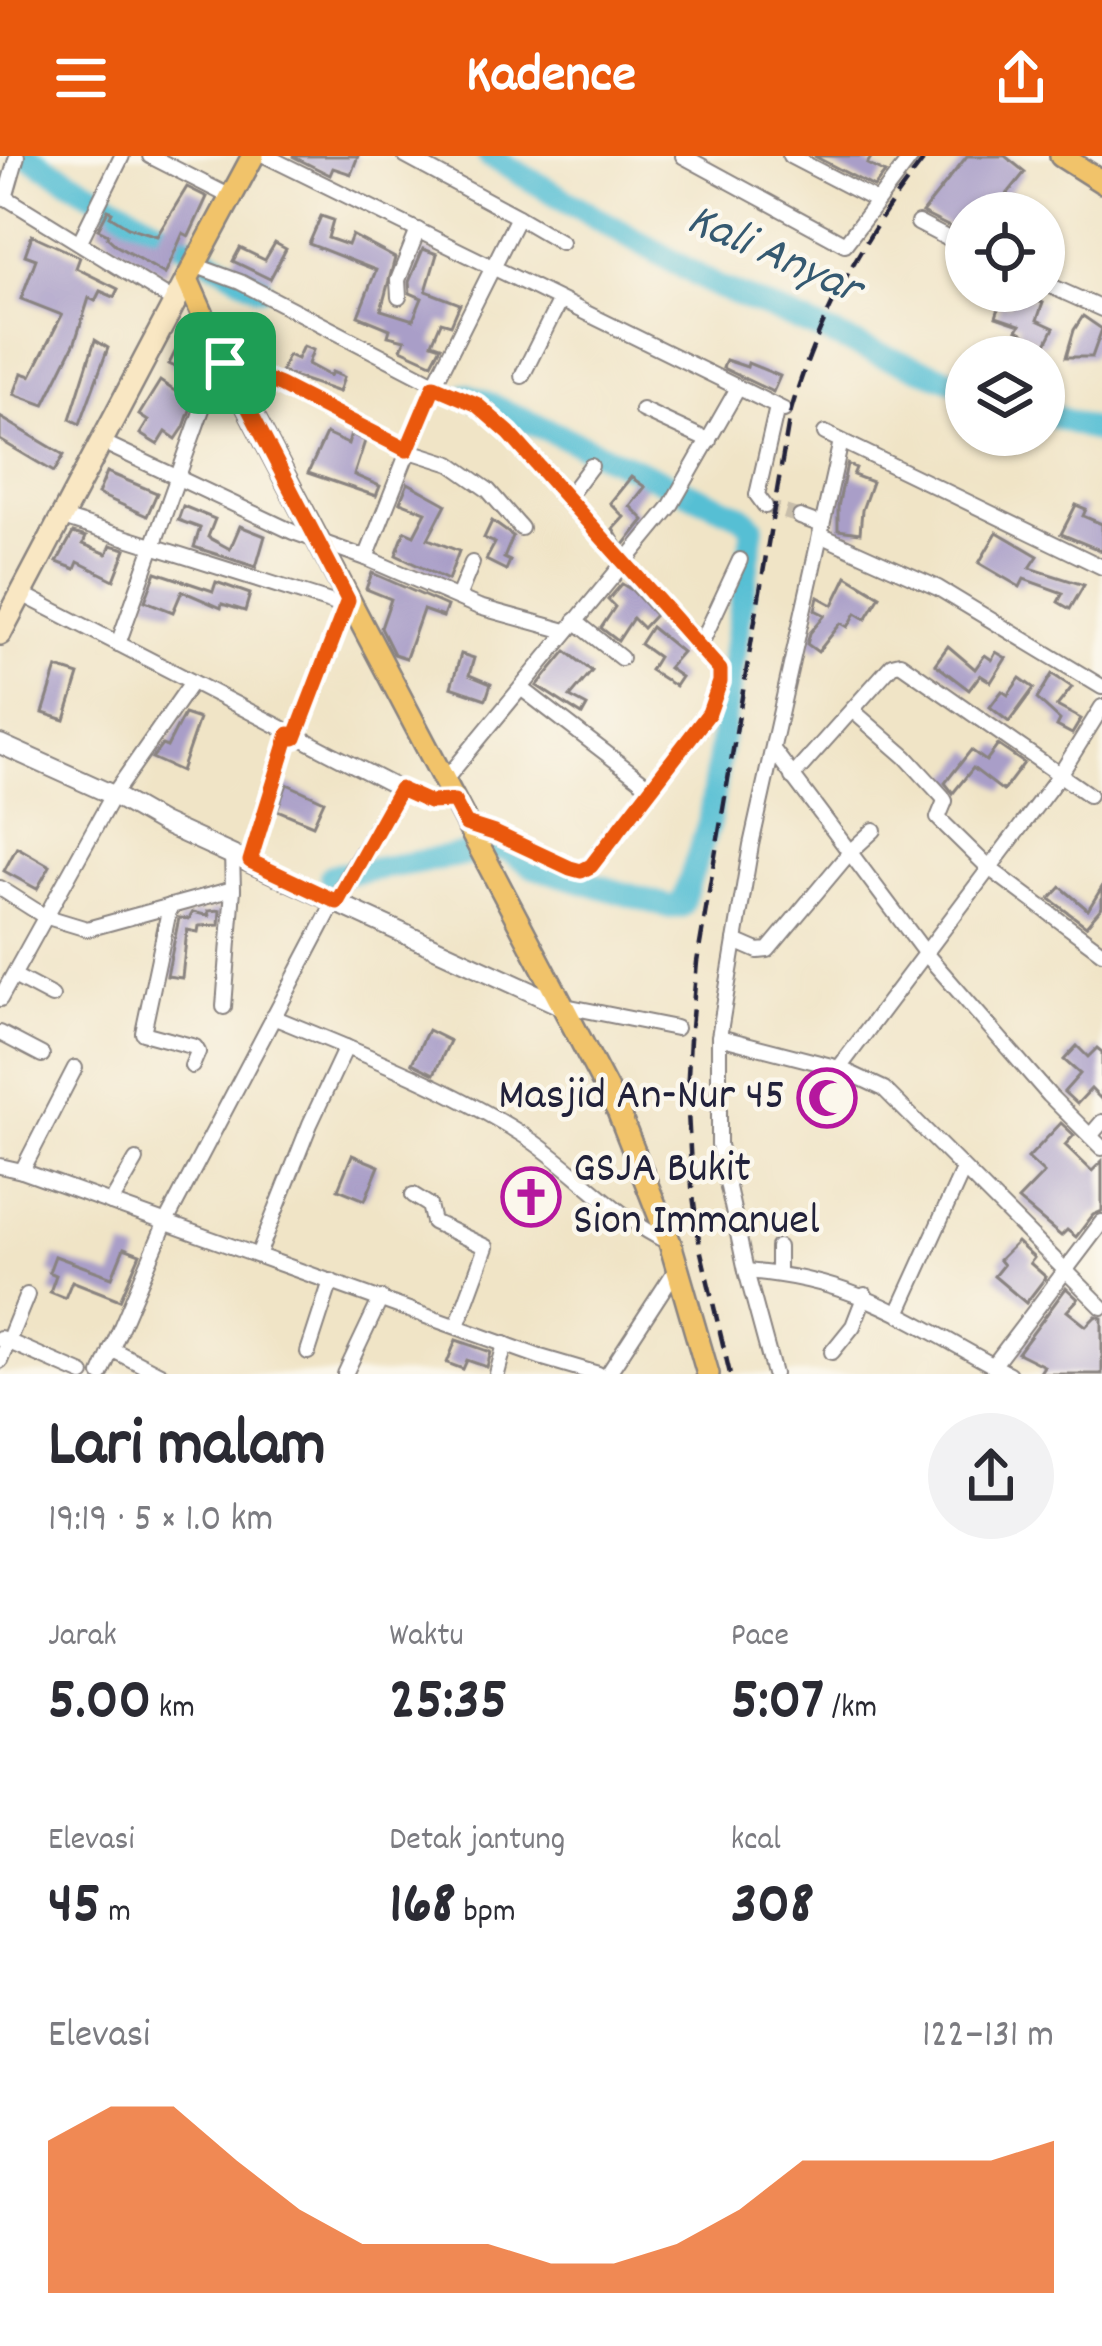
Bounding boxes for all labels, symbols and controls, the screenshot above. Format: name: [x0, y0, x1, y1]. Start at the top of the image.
text: Kadence: [466, 40, 636, 117]
icon: menu: [48, 45, 114, 111]
icon: share: [988, 45, 1054, 111]
water label: Kali Anyar: [675, 188, 876, 328]
map controls: [945, 192, 1065, 456]
button: locate: [945, 192, 1065, 312]
pin: [174, 312, 276, 414]
icon: arrive: [192, 330, 258, 396]
button: layers: [945, 336, 1065, 456]
place label: Masjid An-Nur 45: [498, 1066, 785, 1130]
mosque icon: Masjid An-Nur 45: [796, 1067, 858, 1129]
place label: GSJA Bukit Sion Immanuel: [573, 1139, 820, 1255]
church icon: GSJA Bukit Sion Immanuel: [500, 1166, 562, 1228]
text: Lari malam: [48, 1402, 326, 1496]
button: share: [928, 1413, 1054, 1539]
text: 19:19 · 5 × 1.0 km: [48, 1494, 273, 1549]
text: Jarak: [48, 1614, 117, 1661]
text: Waktu: [389, 1614, 464, 1661]
text: Pace: [731, 1614, 789, 1661]
text: 5.00: [48, 1661, 151, 1747]
text: 25:35: [389, 1661, 508, 1747]
text: 5:07: [731, 1661, 824, 1747]
text: km: [151, 1686, 195, 1733]
text: /km: [824, 1686, 877, 1733]
text: Elevasi: [48, 1818, 135, 1865]
text: Detak jantung: [389, 1818, 565, 1865]
text: kcal: [731, 1818, 781, 1865]
text: 45: [48, 1865, 101, 1951]
text: 168: [389, 1865, 456, 1951]
text: 308: [731, 1865, 814, 1951]
text: m: [101, 1890, 131, 1937]
text: bpm: [456, 1890, 516, 1937]
text: Elevasi: [48, 2010, 150, 2065]
text: 122–131 m: [922, 2010, 1054, 2065]

